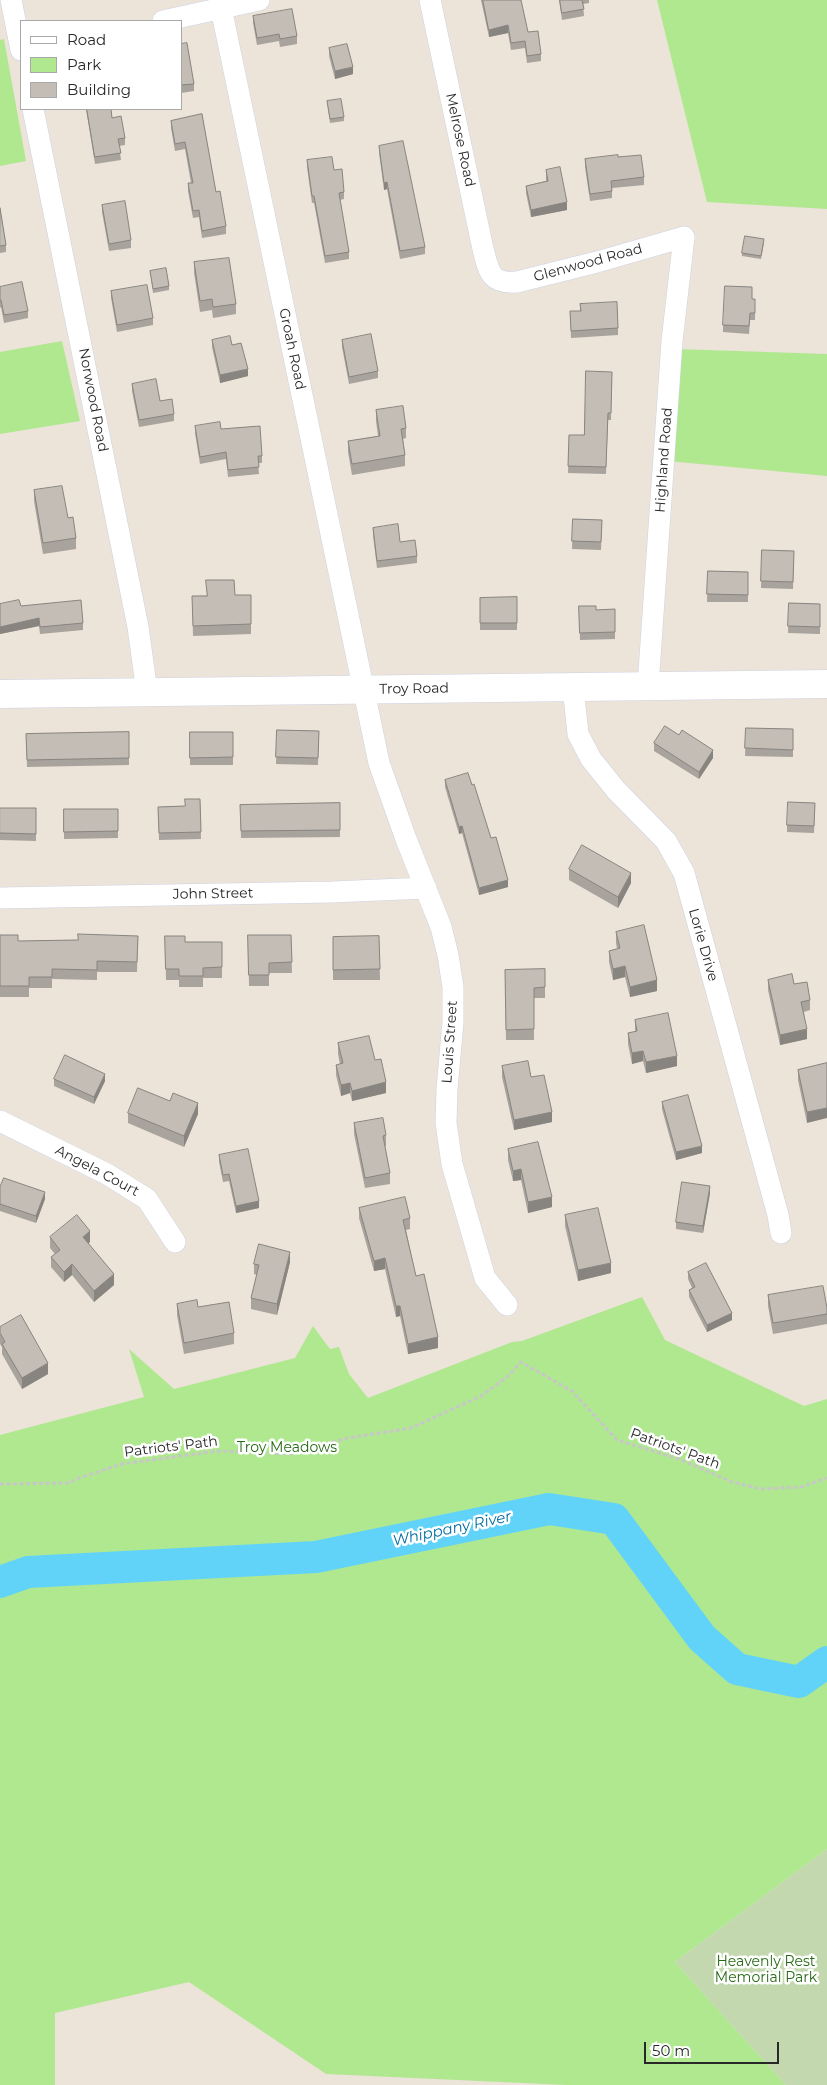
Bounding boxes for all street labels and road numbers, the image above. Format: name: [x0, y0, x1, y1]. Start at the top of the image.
street label: Melrose Road: [442, 92, 478, 188]
street label: Glenwood Road: [532, 240, 644, 286]
street label: Groah Road: [275, 307, 309, 391]
street label: Norwood Road: [75, 347, 111, 453]
street label: Highland Road: [652, 407, 676, 513]
street label: Troy Road: [379, 680, 449, 698]
street label: John Street: [173, 885, 253, 903]
street label: Lorie Drive: [685, 907, 721, 983]
street label: Louis Street: [439, 1000, 461, 1084]
street label: Angela Court: [52, 1142, 142, 1200]
street label: Patriots' Path: [628, 1425, 722, 1473]
street label: Patriots' Path: [123, 1433, 219, 1461]

